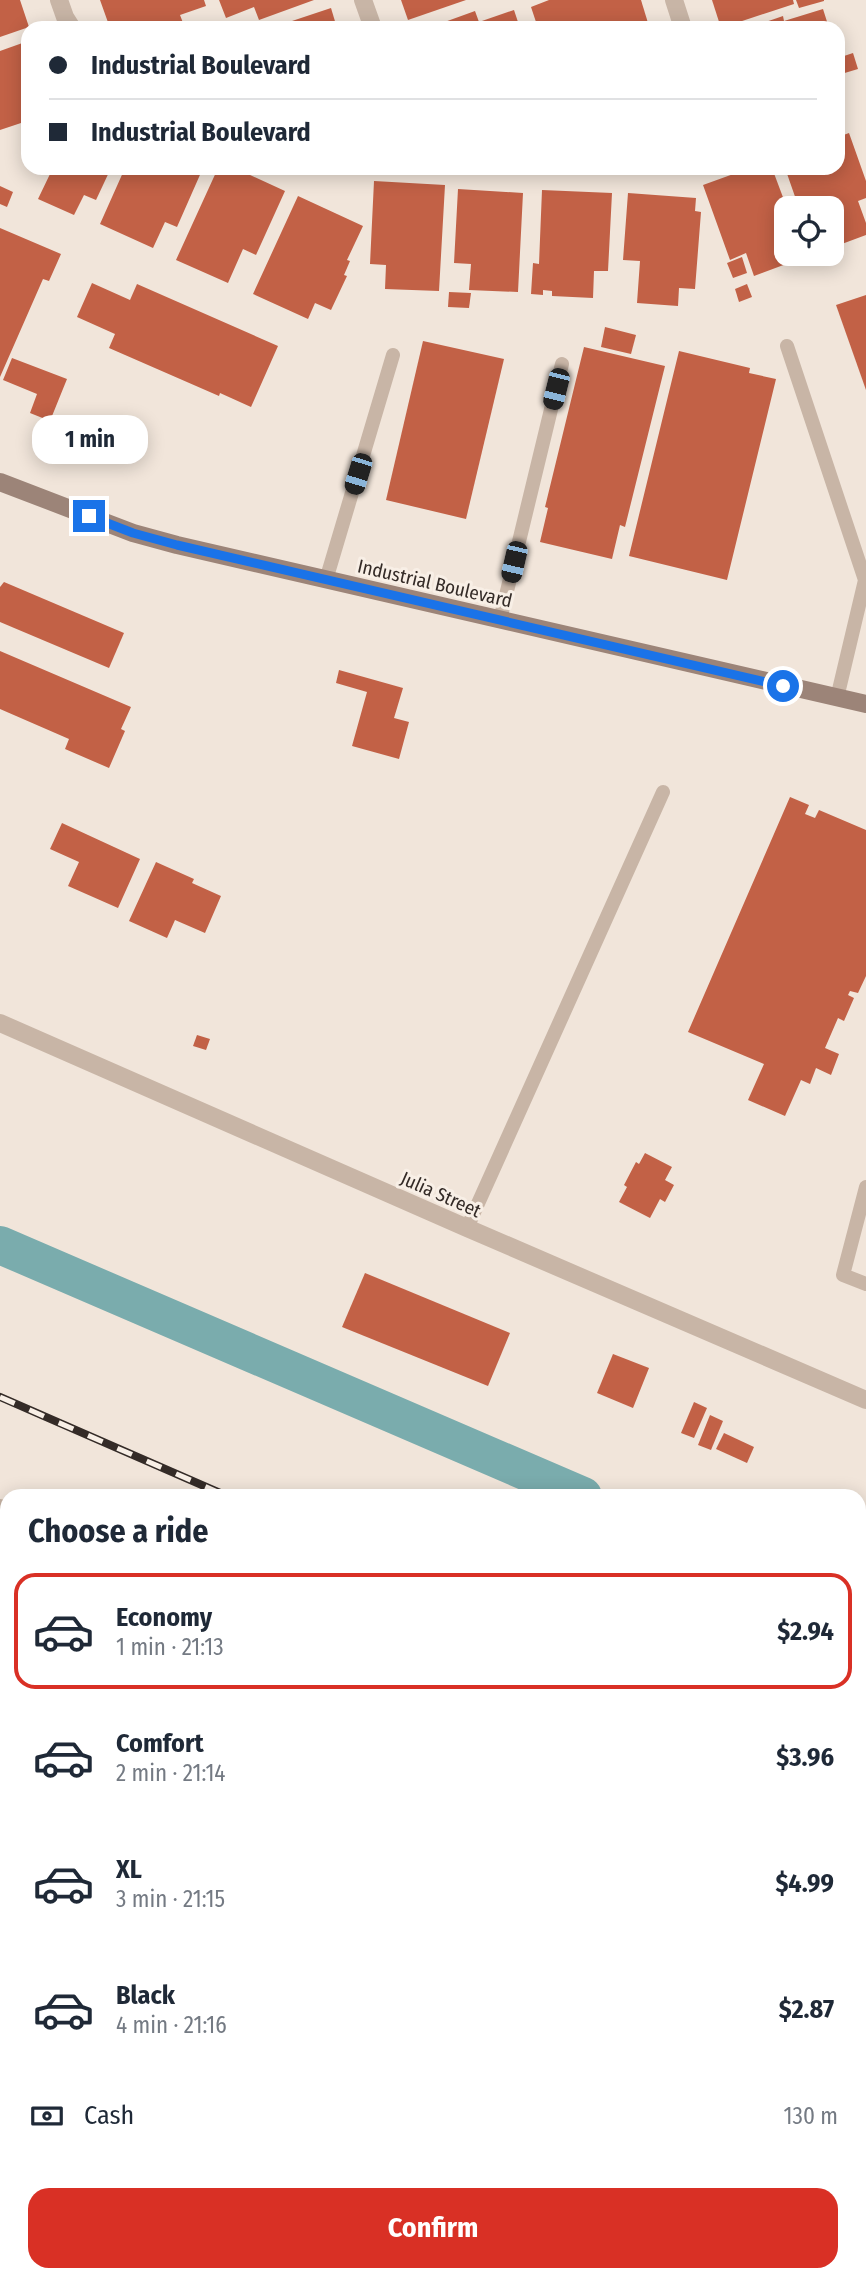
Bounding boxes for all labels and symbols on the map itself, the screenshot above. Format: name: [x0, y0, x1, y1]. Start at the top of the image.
car: [541, 366, 572, 412]
callout: 1 min: [31, 414, 147, 463]
car: [342, 451, 375, 497]
route end: [73, 500, 105, 532]
car: [500, 539, 529, 585]
street label: Industrial Boulevard: [355, 555, 514, 612]
route start: [767, 670, 799, 702]
street label: Julia Street: [397, 1167, 485, 1223]

